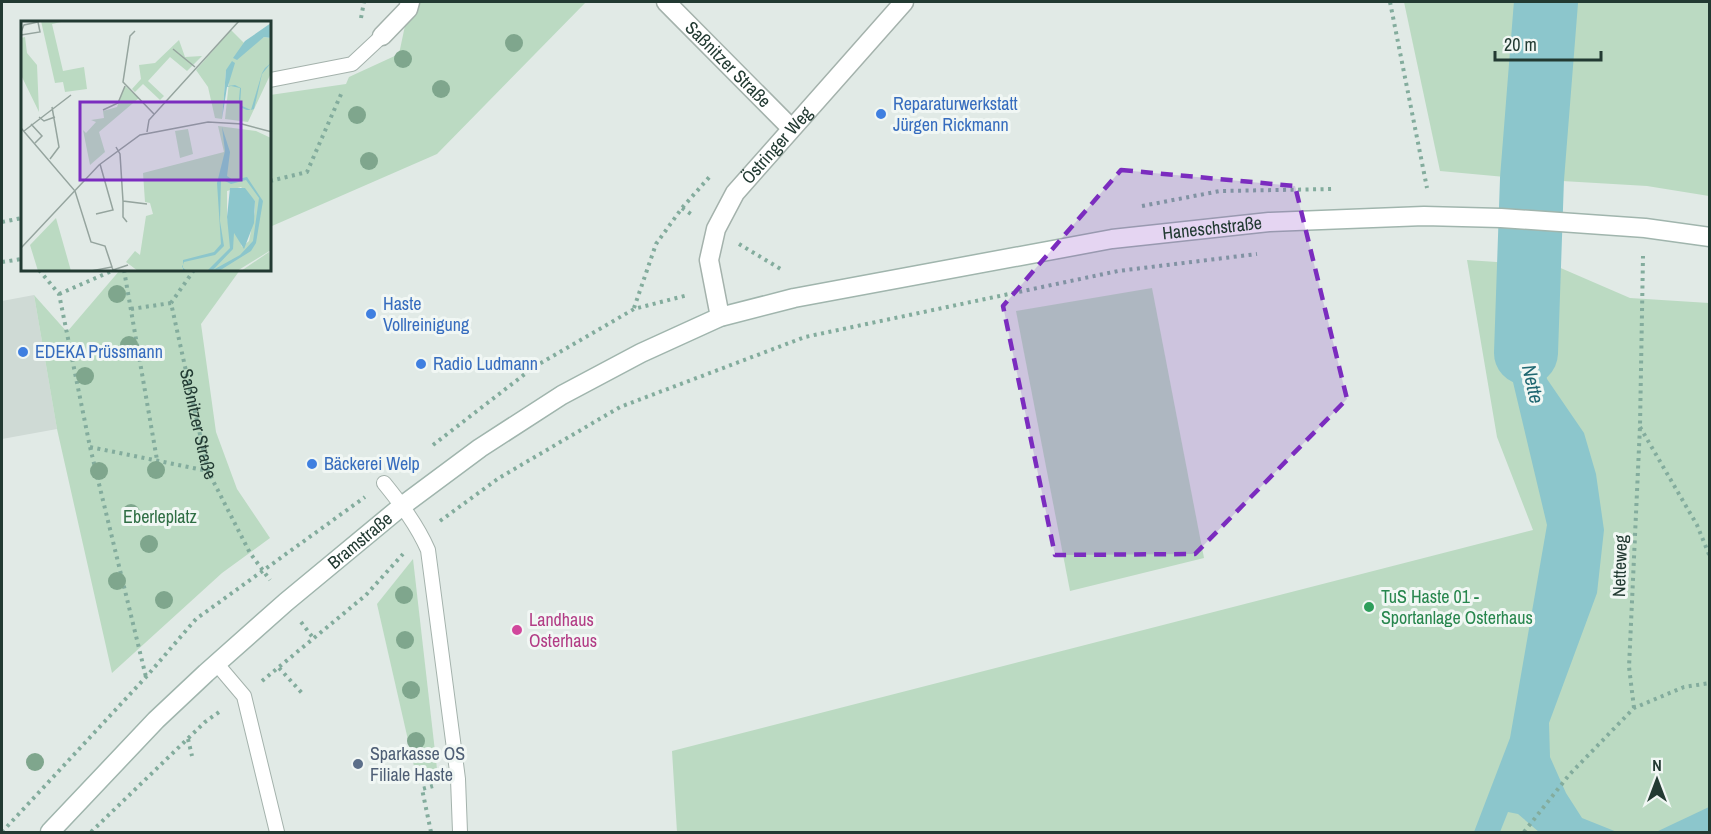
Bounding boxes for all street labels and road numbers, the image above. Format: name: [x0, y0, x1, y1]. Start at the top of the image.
street label: Saßnitzer Straße: [680, 15, 777, 113]
street label: Östringer Weg: [736, 100, 818, 189]
street label: Haneschstraße: [1161, 210, 1263, 245]
street label: Saßnitzer Straße: [174, 366, 223, 484]
street label: Bramstraße: [322, 506, 398, 575]
street label: Netteweg: [1606, 534, 1633, 598]

